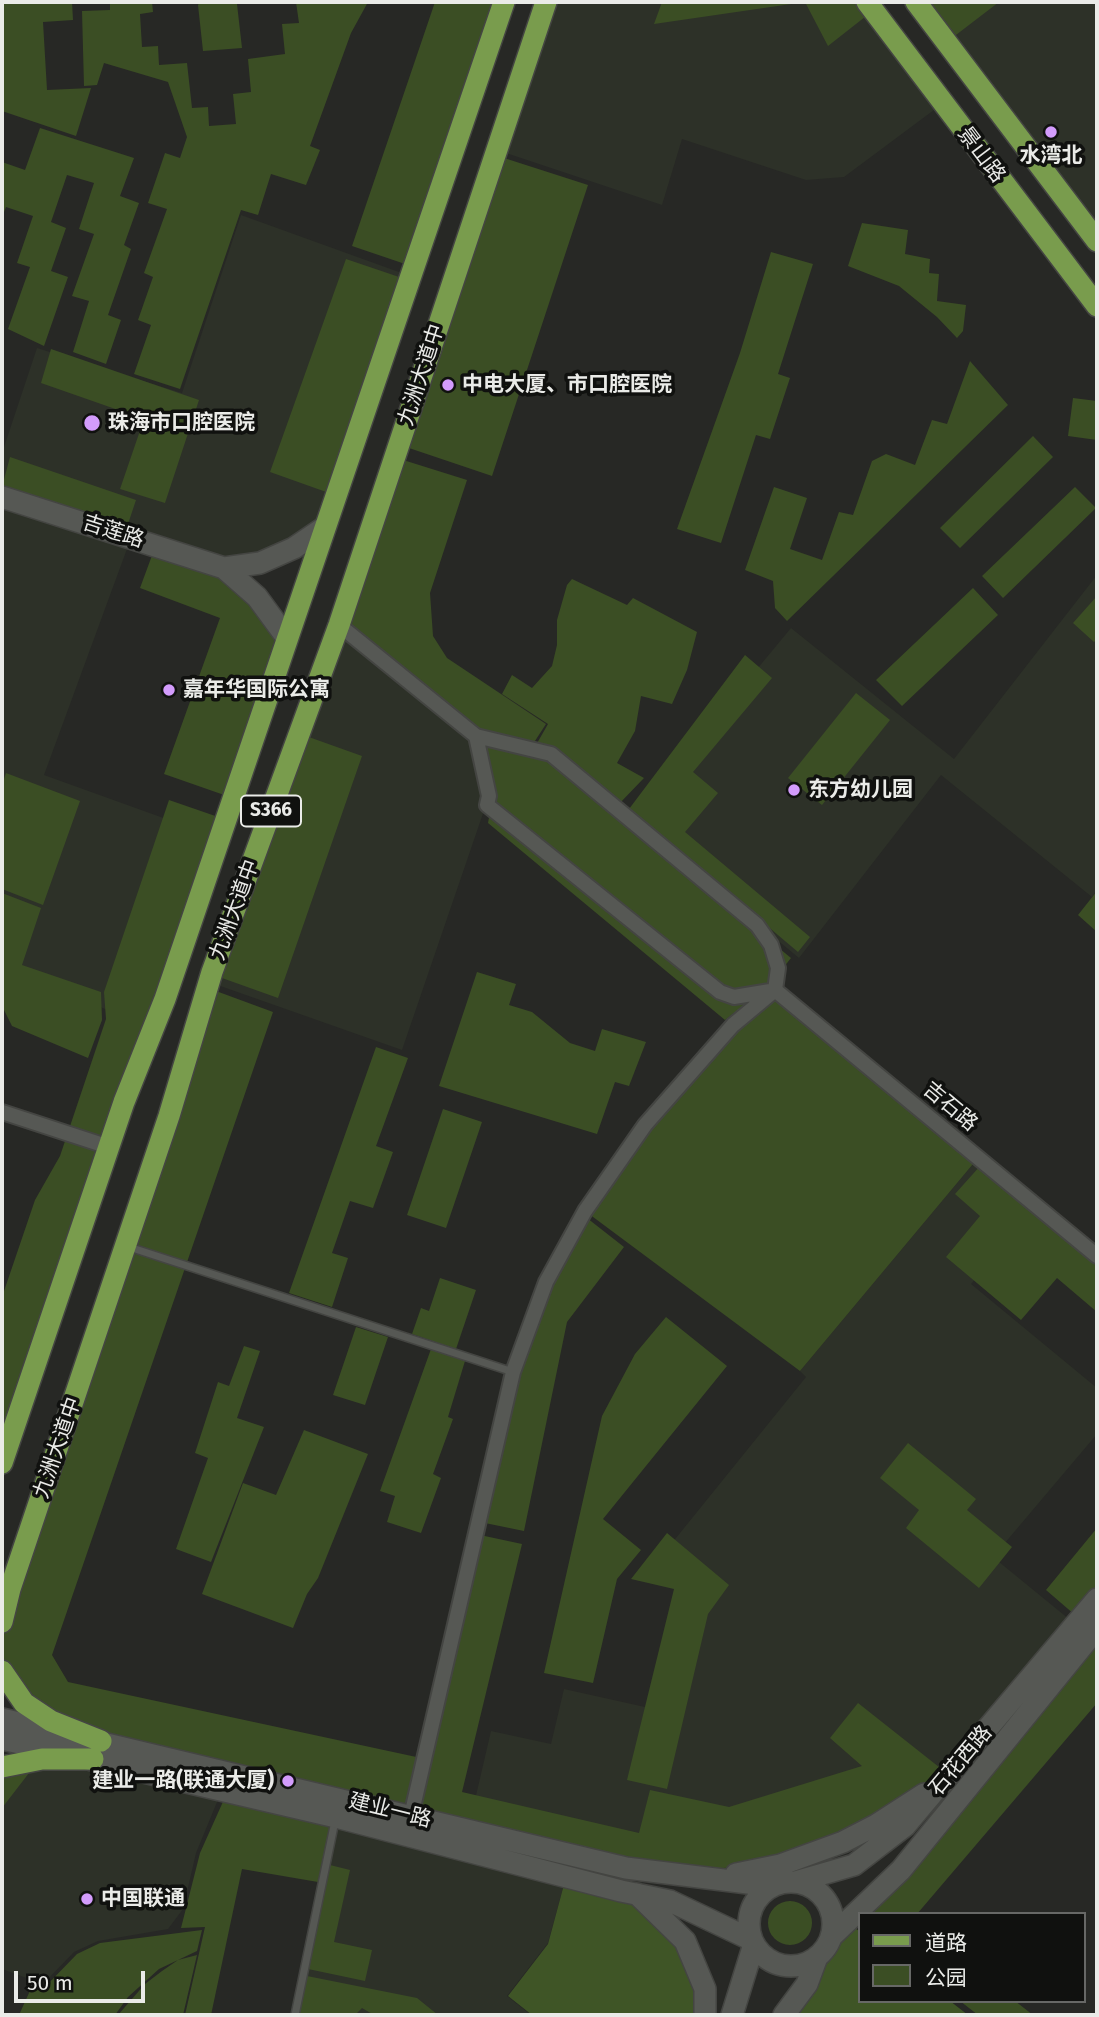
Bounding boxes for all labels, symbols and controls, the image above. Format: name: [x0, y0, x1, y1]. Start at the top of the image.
street label: 景山路: [952, 122, 1010, 188]
marker: 水湾北: [1043, 124, 1059, 140]
place label: 水湾北: [1020, 143, 1082, 169]
street label: 九洲大道中: [394, 321, 450, 429]
place label: 中电大厦、市口腔医院: [462, 372, 672, 398]
marker: 中电大厦、市口腔医院: [440, 377, 456, 393]
place label: 珠海市口腔医院: [108, 410, 255, 436]
marker: 珠海市口腔医院: [82, 413, 102, 433]
street label: 吉莲路: [79, 510, 147, 554]
place label: 嘉年华国际公寓: [183, 677, 330, 703]
marker: 嘉年华国际公寓: [161, 682, 177, 698]
place label: 东方幼儿园: [808, 777, 913, 803]
marker: 东方幼儿园: [786, 782, 802, 798]
road number: S366: [241, 796, 301, 826]
street label: 九洲大道中: [205, 856, 265, 964]
street label: 吉石路: [918, 1077, 982, 1137]
street label: 九洲大道中: [29, 1394, 87, 1502]
street label: 石花西路: [924, 1721, 998, 1801]
place label: 建业一路(联通大厦): [92, 1768, 274, 1794]
marker: 建业一路(联通大厦): [280, 1773, 296, 1789]
street label: 建业一路: [346, 1789, 434, 1833]
place label: 中国联通: [101, 1886, 185, 1912]
marker: 中国联通: [79, 1891, 95, 1907]
legend: [858, 1912, 1085, 2003]
text: 道路: [925, 1930, 967, 1956]
scale bar: [18, 1958, 149, 2002]
text: 公园: [925, 1965, 967, 1991]
text: 50 m: [27, 1970, 73, 1996]

